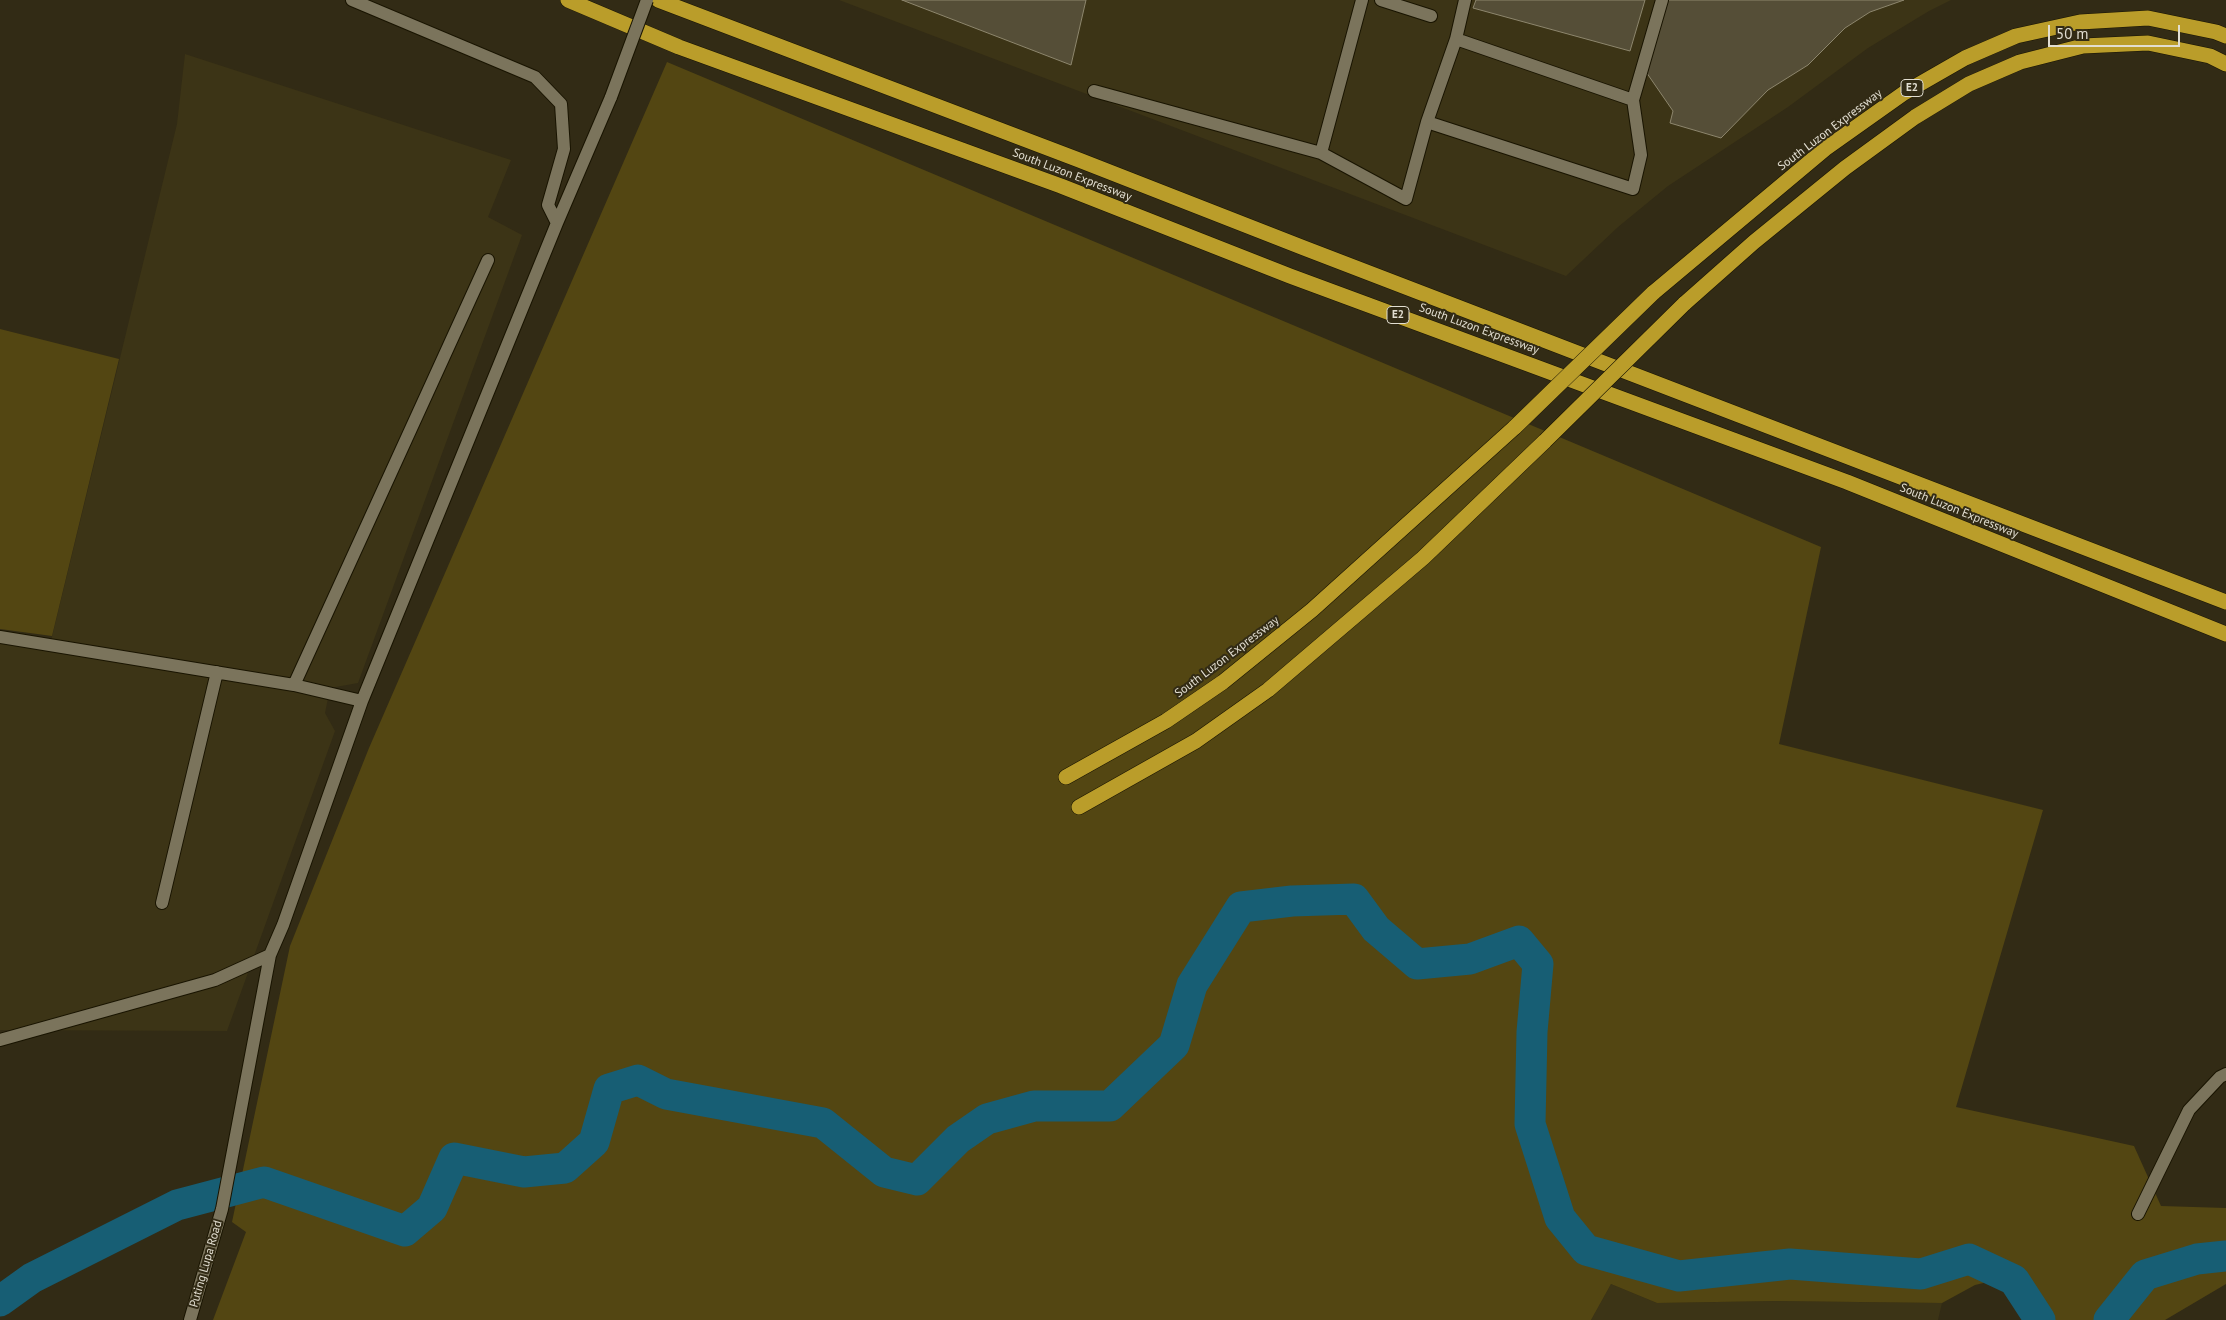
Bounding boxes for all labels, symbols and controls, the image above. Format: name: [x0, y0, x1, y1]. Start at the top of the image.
scale bar: [2051, 15, 2184, 47]
text: 50 m: [2056, 24, 2089, 43]
road number: E2: [1901, 80, 1923, 96]
street label: South Luzon Expressway: [1775, 86, 1885, 174]
street label: South Luzon Expressway: [1010, 146, 1134, 204]
street label: South Luzon Expressway: [1417, 301, 1541, 357]
road number: E2: [1387, 306, 1409, 324]
street label: South Luzon Expressway: [1898, 481, 2020, 541]
street label: South Luzon Expressway: [1172, 613, 1282, 701]
street label: Puting Lupa Road: [187, 1219, 225, 1309]

